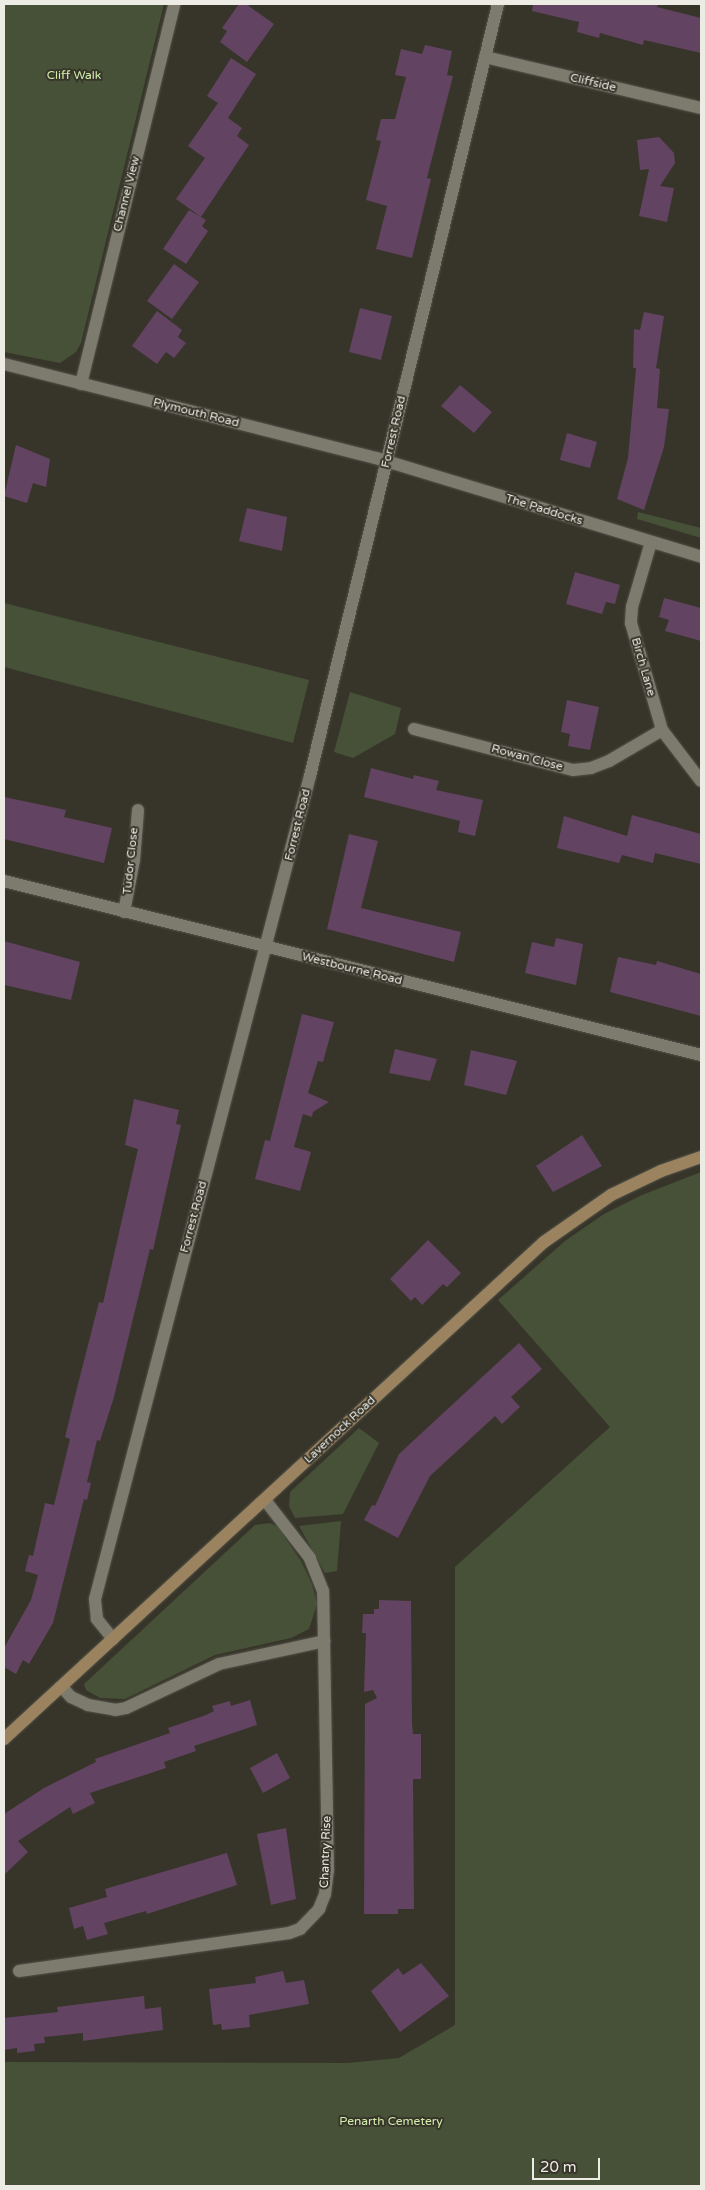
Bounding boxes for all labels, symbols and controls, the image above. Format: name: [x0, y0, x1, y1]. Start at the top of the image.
park label: Cliff Walk: [47, 69, 101, 83]
street label: Cliffside: [569, 71, 617, 95]
street label: Channel View: [111, 155, 143, 233]
street label: Plymouth Road: [151, 395, 241, 431]
street label: Forrest Road: [379, 395, 409, 469]
street label: The Paddocks: [504, 491, 584, 529]
street label: Birch Lane: [628, 636, 658, 698]
street label: Rowan Close: [490, 742, 564, 774]
street label: Forrest Road: [282, 788, 314, 862]
street label: Tudor Close: [120, 827, 142, 895]
street label: Westbourne Road: [300, 950, 404, 988]
street label: Forrest Road: [178, 1180, 210, 1254]
street label: Lavernock Road: [301, 1393, 379, 1467]
street label: Chantry Rise: [318, 1816, 334, 1888]
park label: Penarth Cemetery: [339, 2115, 443, 2129]
scale bar: [535, 2148, 602, 2180]
text: 20 m: [540, 2158, 577, 2176]

